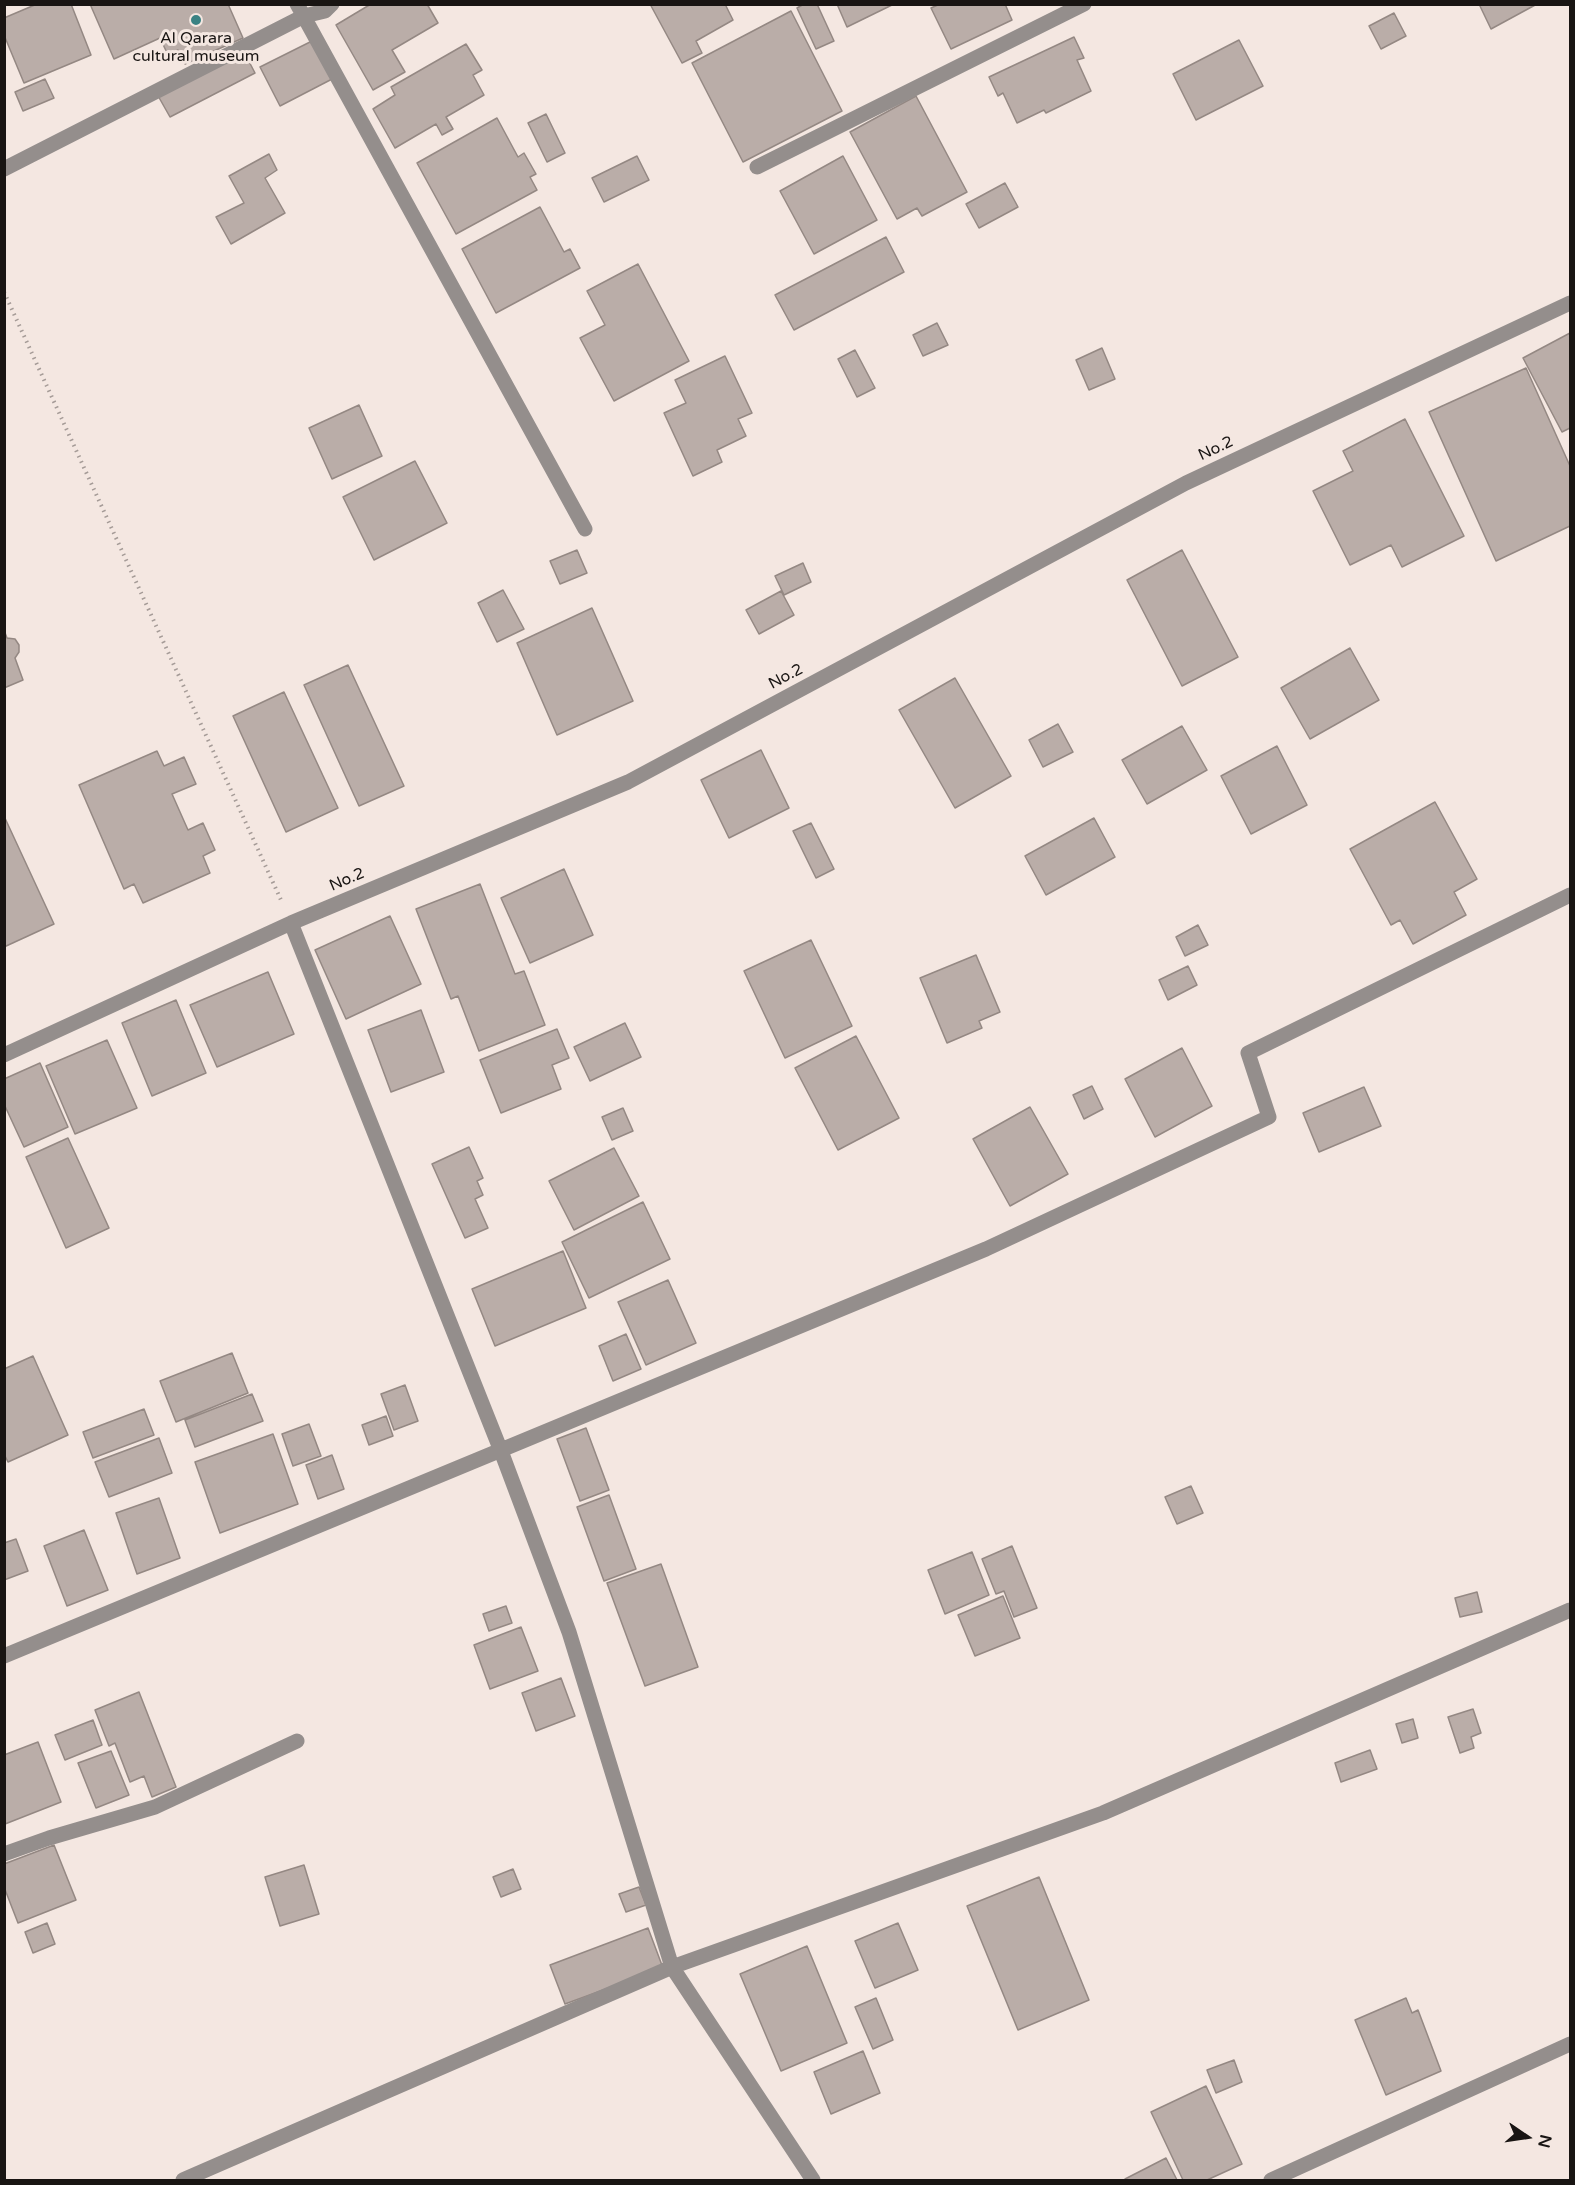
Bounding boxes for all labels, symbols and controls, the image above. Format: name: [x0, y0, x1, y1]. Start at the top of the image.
marker: Al Qarara cultural museum: [189, 13, 203, 27]
place label: Al Qarara cultural museum: [133, 29, 259, 67]
street label: No.2: [1195, 433, 1237, 465]
street label: No.2: [765, 660, 807, 694]
street label: No.2: [326, 864, 368, 896]
north arrow: [1497, 2107, 1557, 2167]
text: N: [1533, 2133, 1556, 2150]

